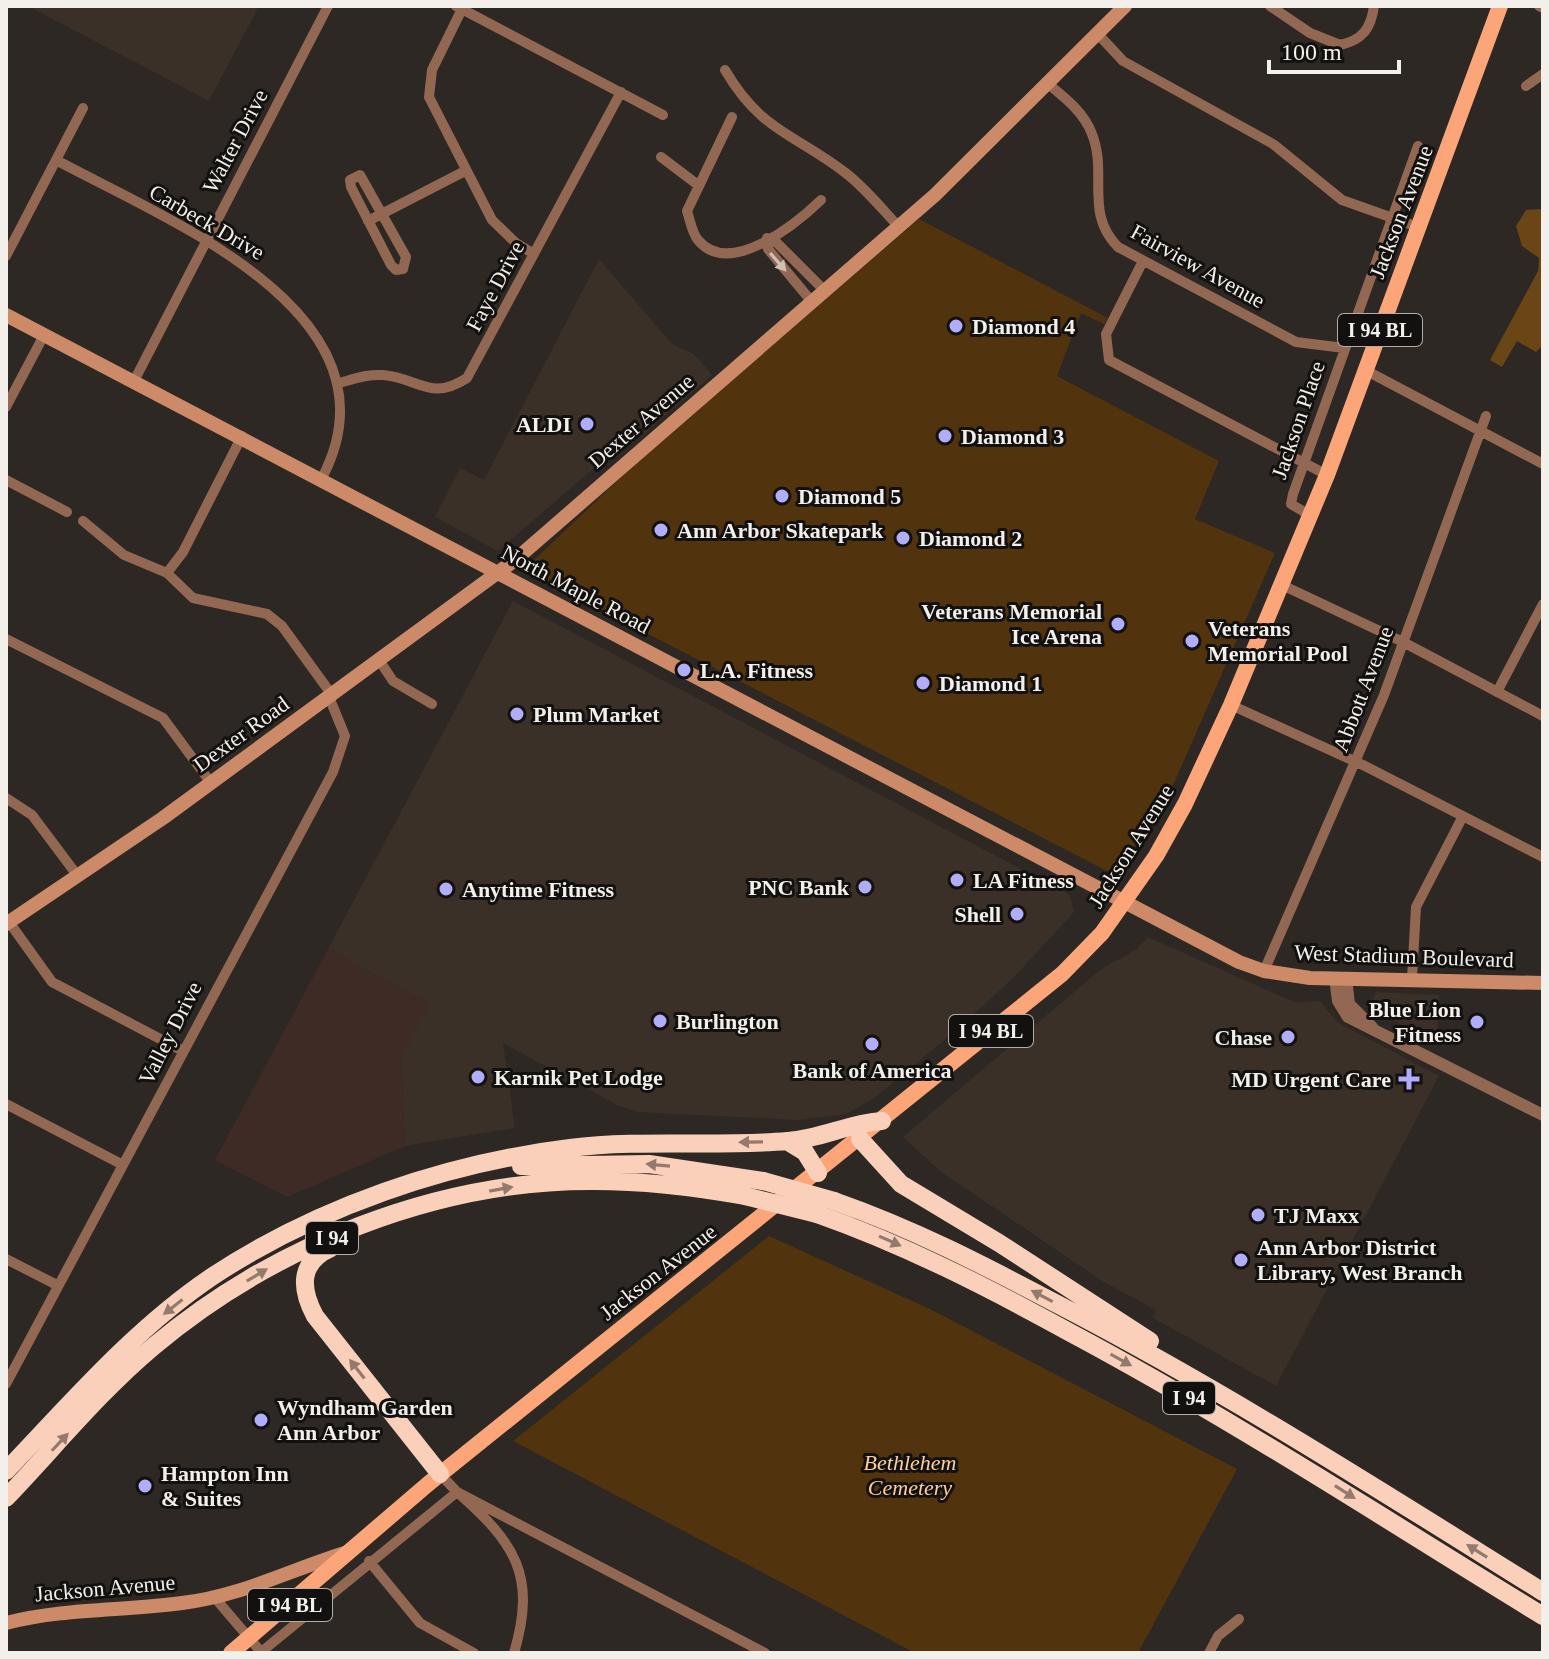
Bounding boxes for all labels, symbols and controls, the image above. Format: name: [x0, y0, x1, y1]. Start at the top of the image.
scale bar: [1269, 24, 1399, 74]
text: 100 m: [1281, 39, 1342, 65]
street label: Walter Drive: [197, 85, 273, 197]
street label: Jackson Avenue: [1364, 142, 1438, 282]
street label: Carbeck Drive: [145, 179, 269, 265]
street label: Fairview Avenue: [1127, 219, 1269, 313]
street label: Faye Drive: [461, 237, 529, 335]
one-way arrow: [769, 251, 786, 271]
place label: Diamond 4: [972, 314, 1075, 339]
road number: I 94 BL: [1338, 314, 1422, 346]
marker: Diamond 4: [947, 317, 965, 335]
street label: Jackson Place: [1266, 358, 1330, 482]
street label: Dexter Avenue: [583, 369, 699, 473]
place label: ALDI: [516, 412, 571, 437]
marker: ALDI: [578, 415, 596, 433]
place label: Diamond 3: [961, 424, 1064, 449]
marker: Diamond 3: [936, 427, 954, 445]
place label: Diamond 5: [798, 484, 901, 509]
marker: Diamond 5: [773, 487, 791, 505]
place label: Ann Arbor Skatepark: [677, 518, 884, 543]
marker: Ann Arbor Skatepark: [652, 521, 670, 539]
place label: Diamond 2: [919, 526, 1022, 551]
marker: Diamond 2: [894, 529, 912, 547]
street label: North Maple Road: [497, 539, 655, 639]
place label: Veterans Memorial Ice Arena: [921, 599, 1102, 649]
marker: Veterans Memorial Ice Arena: [1109, 615, 1127, 633]
place label: Veterans Memorial Pool: [1208, 616, 1348, 666]
street label: Abbott Avenue: [1328, 623, 1398, 755]
marker: Veterans Memorial Pool: [1183, 632, 1201, 650]
place label: L.A. Fitness: [700, 658, 814, 683]
marker: L.A. Fitness: [675, 661, 693, 679]
place label: Diamond 1: [939, 671, 1042, 696]
marker: Diamond 1: [914, 674, 932, 692]
street label: Dexter Road: [188, 691, 294, 777]
place label: Plum Market: [533, 702, 660, 727]
marker: Plum Market: [508, 705, 526, 723]
street label: Jackson Avenue: [1083, 780, 1179, 912]
place label: LA Fitness: [973, 868, 1074, 893]
marker: LA Fitness: [948, 871, 966, 889]
place label: PNC Bank: [748, 875, 850, 900]
place label: Anytime Fitness: [462, 877, 615, 902]
marker: PNC Bank: [856, 878, 874, 896]
marker: Anytime Fitness: [437, 880, 455, 898]
place label: Shell: [955, 902, 1001, 927]
marker: Shell: [1008, 905, 1026, 923]
street label: West Stadium Boulevard: [1294, 940, 1514, 972]
street label: Valley Drive: [133, 978, 207, 1088]
place label: Blue Lion Fitness: [1369, 997, 1461, 1047]
place label: Burlington: [676, 1009, 779, 1034]
marker: Burlington: [651, 1012, 669, 1030]
marker: Blue Lion Fitness: [1468, 1013, 1486, 1031]
road number: I 94 BL: [949, 1015, 1033, 1047]
place label: Chase: [1215, 1025, 1272, 1050]
marker: Chase: [1279, 1028, 1297, 1046]
marker: Bank of America: [863, 1035, 881, 1053]
place label: Bank of America: [793, 1058, 951, 1083]
place label: Karnik Pet Lodge: [494, 1065, 663, 1090]
place label: MD Urgent Care: [1231, 1067, 1391, 1092]
marker: Karnik Pet Lodge: [469, 1068, 487, 1086]
marker: MD Urgent Care: [1398, 1068, 1420, 1090]
one-way arrow: [738, 1136, 763, 1148]
one-way arrow: [646, 1158, 671, 1171]
one-way arrow: [489, 1183, 514, 1195]
place label: TJ Maxx: [1274, 1203, 1359, 1228]
marker: TJ Maxx: [1249, 1206, 1267, 1224]
street label: Jackson Avenue: [595, 1219, 721, 1325]
road number: I 94: [306, 1222, 358, 1254]
one-way arrow: [878, 1234, 902, 1247]
place label: Ann Arbor District Library, West Branch: [1257, 1235, 1463, 1285]
marker: Ann Arbor District Library, West Branch: [1232, 1251, 1250, 1269]
one-way arrow: [246, 1268, 268, 1282]
one-way arrow: [1031, 1290, 1054, 1303]
one-way arrow: [163, 1299, 183, 1315]
one-way arrow: [1110, 1352, 1132, 1366]
one-way arrow: [349, 1359, 366, 1379]
road number: I 94: [1163, 1382, 1215, 1414]
place label: Wyndham Garden Ann Arbor: [277, 1395, 453, 1445]
marker: Wyndham Garden Ann Arbor: [252, 1411, 270, 1429]
one-way arrow: [50, 1433, 68, 1452]
park label: Bethlehem Cemetery: [864, 1450, 956, 1500]
place label: Hampton Inn & Suites: [161, 1461, 289, 1511]
marker: Hampton Inn & Suites: [136, 1477, 154, 1495]
one-way arrow: [1334, 1485, 1356, 1499]
one-way arrow: [1466, 1544, 1488, 1558]
street label: Jackson Avenue: [34, 1569, 176, 1607]
road number: I 94 BL: [248, 1589, 332, 1621]

